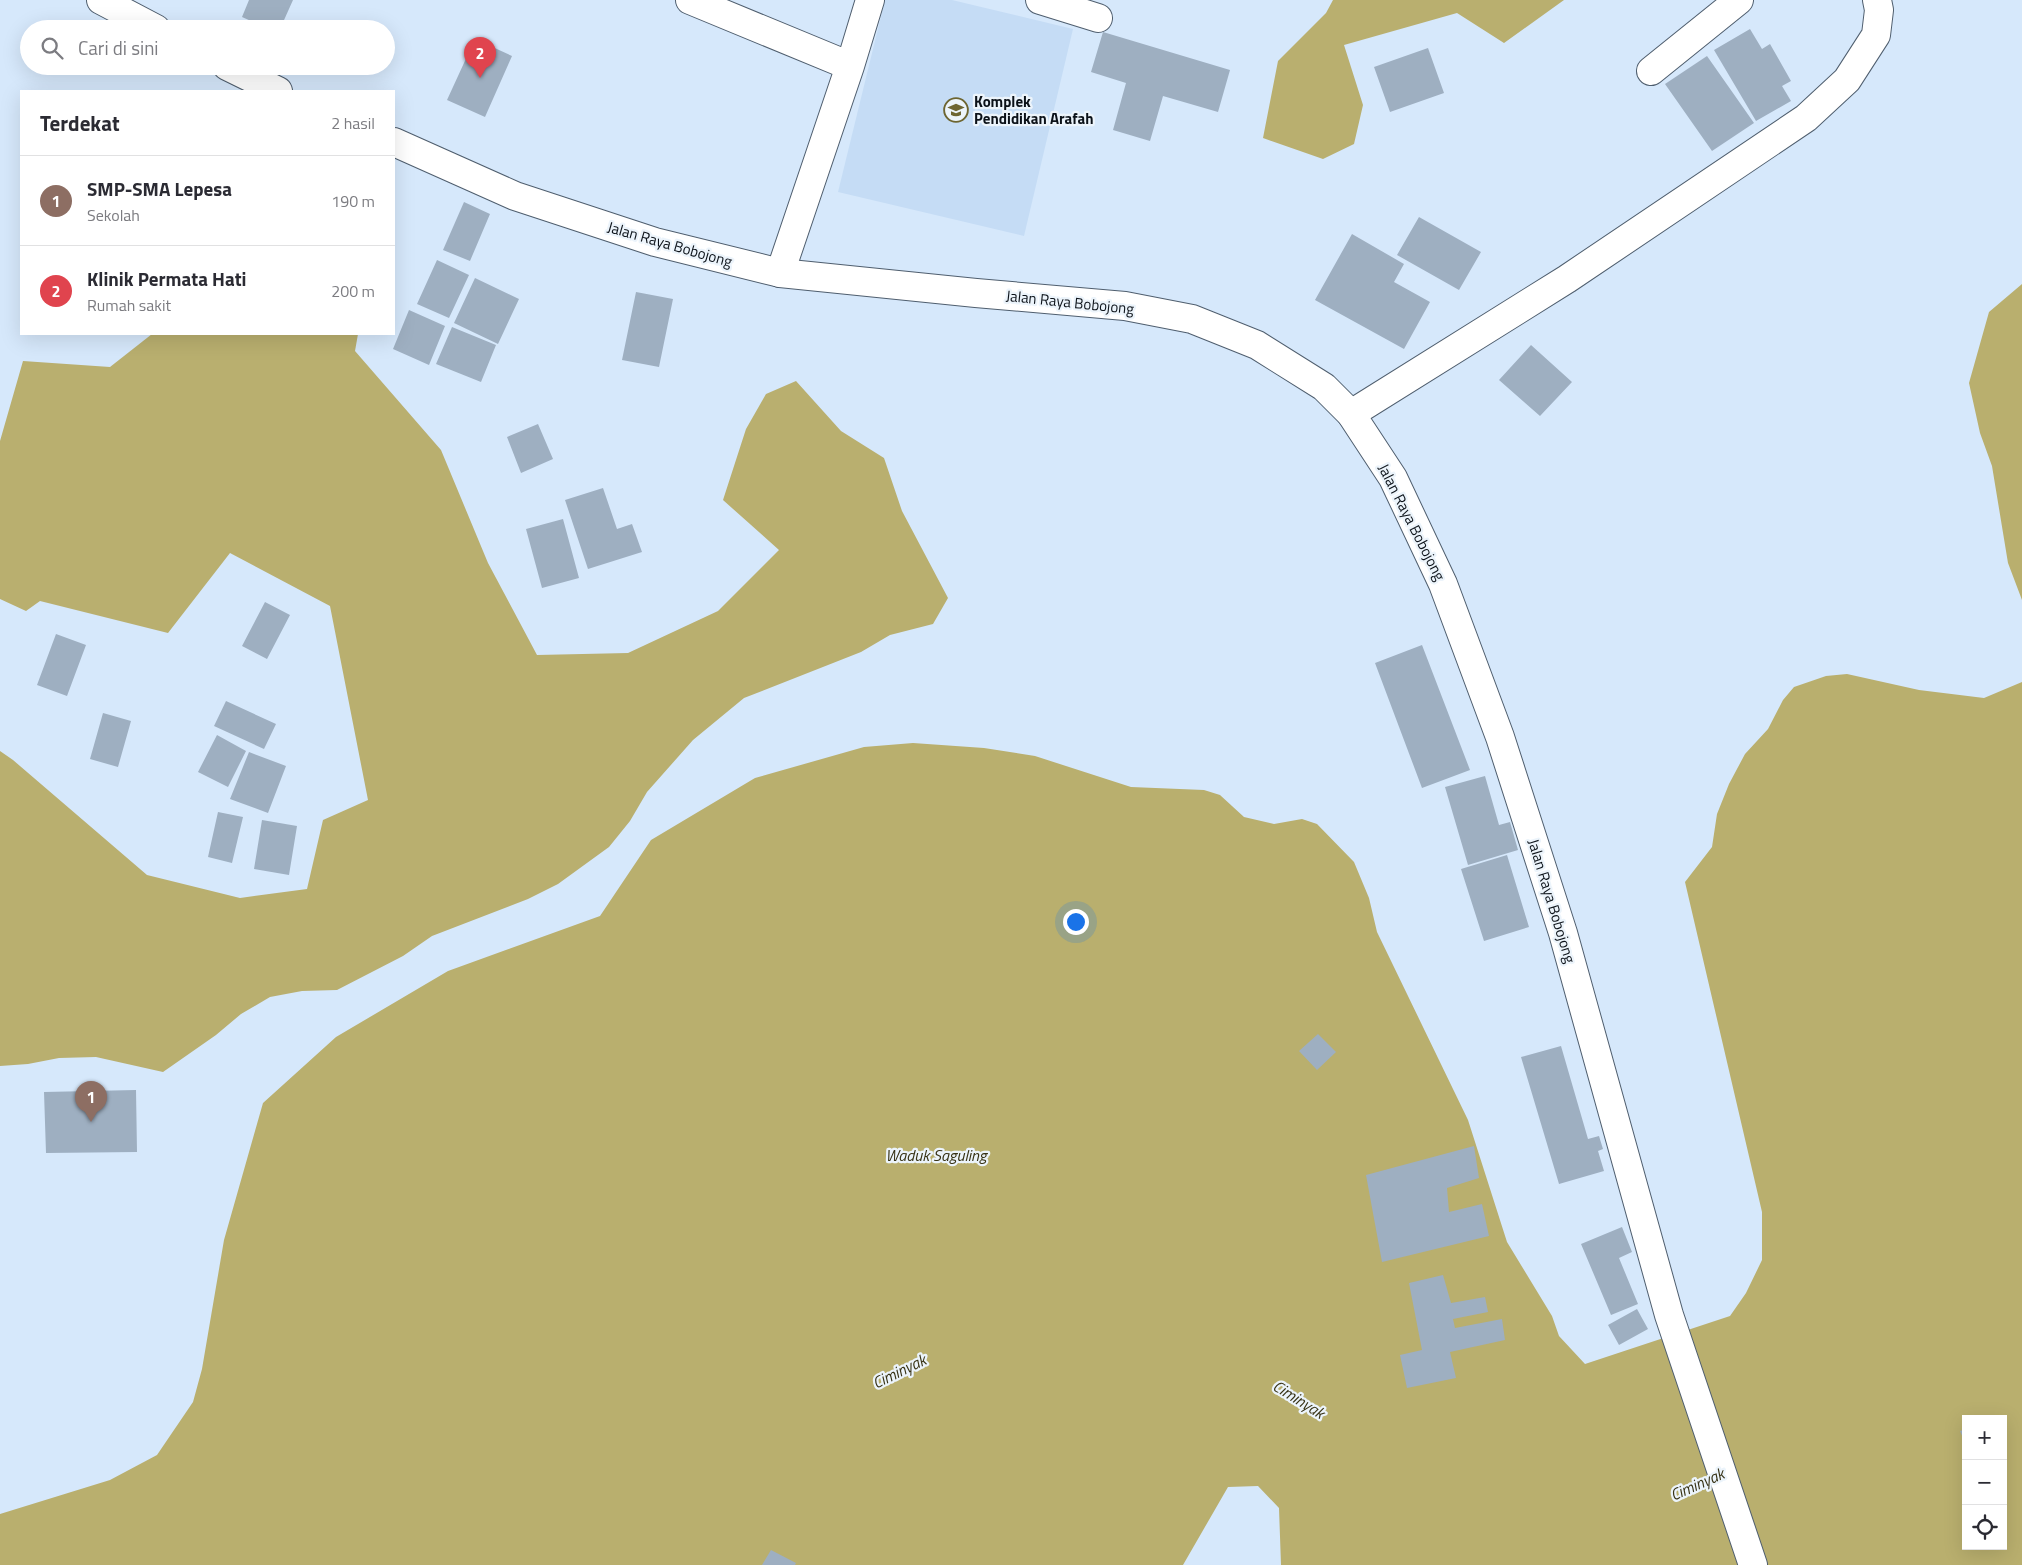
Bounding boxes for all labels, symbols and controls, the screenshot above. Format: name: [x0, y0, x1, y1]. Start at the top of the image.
search box: [20, 20, 395, 75]
text: Cari di sini: [78, 33, 159, 62]
icon: search: [38, 34, 66, 62]
pin: 2: [464, 37, 496, 78]
place label: Komplek Pendidikan Arafah: [974, 90, 1094, 130]
school or university icon: Komplek Pendidikan Arafah: [943, 97, 969, 123]
text: Terdekat: [40, 107, 120, 139]
text: 2 hasil: [331, 111, 375, 135]
text: SMP-SMA Lepesa: [87, 174, 232, 203]
text: 1: [52, 189, 60, 213]
text: 190 m: [331, 189, 375, 213]
text: Sekolah: [87, 203, 140, 227]
street label: Jalan Raya Bobojong: [605, 215, 735, 273]
text: Klinik Permata Hati: [87, 264, 246, 293]
text: 2: [52, 279, 60, 303]
text: 200 m: [331, 279, 375, 303]
street label: Jalan Raya Bobojong: [1005, 284, 1136, 320]
text: Rumah sakit: [87, 293, 171, 317]
street label: Jalan Raya Bobojong: [1373, 459, 1452, 585]
street label: Jalan Raya Bobojong: [1522, 836, 1582, 966]
your location: [1063, 909, 1089, 935]
pin: 1: [75, 1081, 107, 1122]
water label: Waduk Saguling: [885, 1143, 989, 1167]
water label: Ciminyak: [868, 1347, 932, 1394]
water label: Ciminyak: [1268, 1374, 1331, 1425]
map controls: [1962, 1415, 2007, 1550]
button: +: [1962, 1415, 2007, 1460]
button: −: [1962, 1460, 2007, 1505]
water label: Ciminyak: [1666, 1461, 1730, 1507]
button: locate: [1962, 1505, 2007, 1550]

